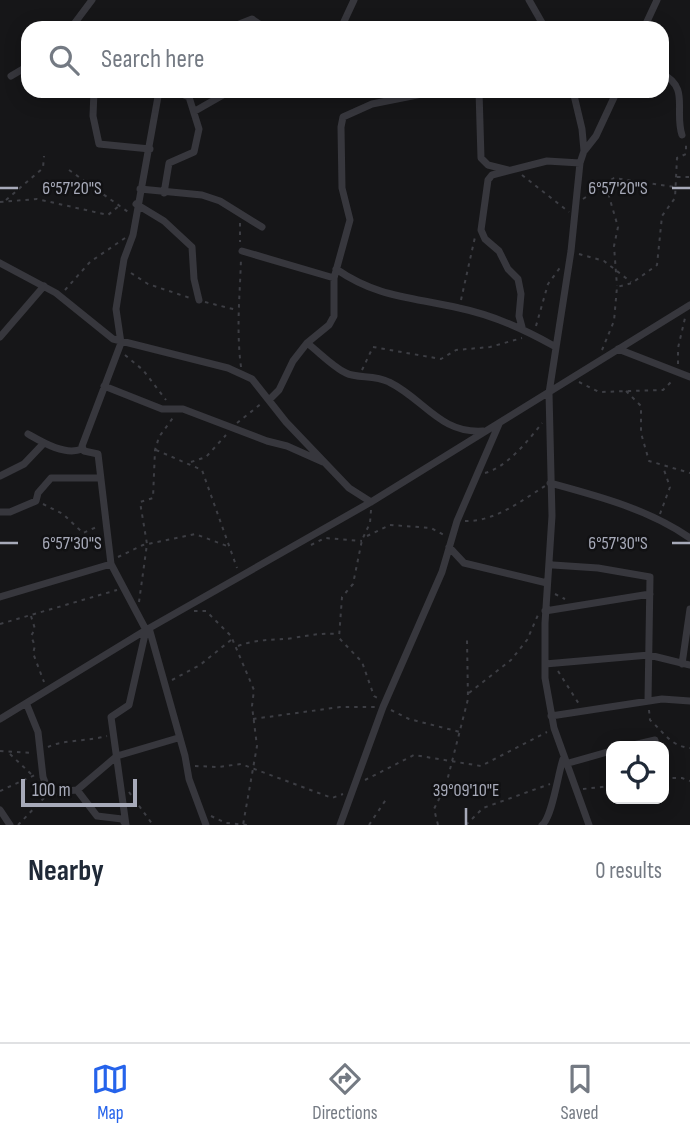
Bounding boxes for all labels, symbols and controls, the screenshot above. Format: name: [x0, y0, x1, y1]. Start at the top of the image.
search box: [21, 21, 669, 98]
icon: search: [45, 41, 83, 79]
text: Search here: [101, 44, 204, 75]
text: 6°57'20"S: [42, 178, 102, 199]
text: 6°57'20"S: [588, 178, 648, 199]
text: 6°57'30"S: [42, 533, 102, 554]
text: 6°57'30"S: [588, 533, 648, 554]
map controls: [606, 741, 669, 804]
button: locate: [606, 741, 669, 804]
scale bar: [21, 776, 136, 808]
text: 100 m: [32, 779, 71, 802]
text: 39°09'10"E: [433, 780, 499, 801]
text: Nearby: [28, 853, 104, 889]
text: 0 results: [595, 857, 662, 885]
tab: Map: [91, 1060, 129, 1125]
tab: Directions: [312, 1060, 378, 1125]
tab: Saved: [560, 1060, 599, 1125]

